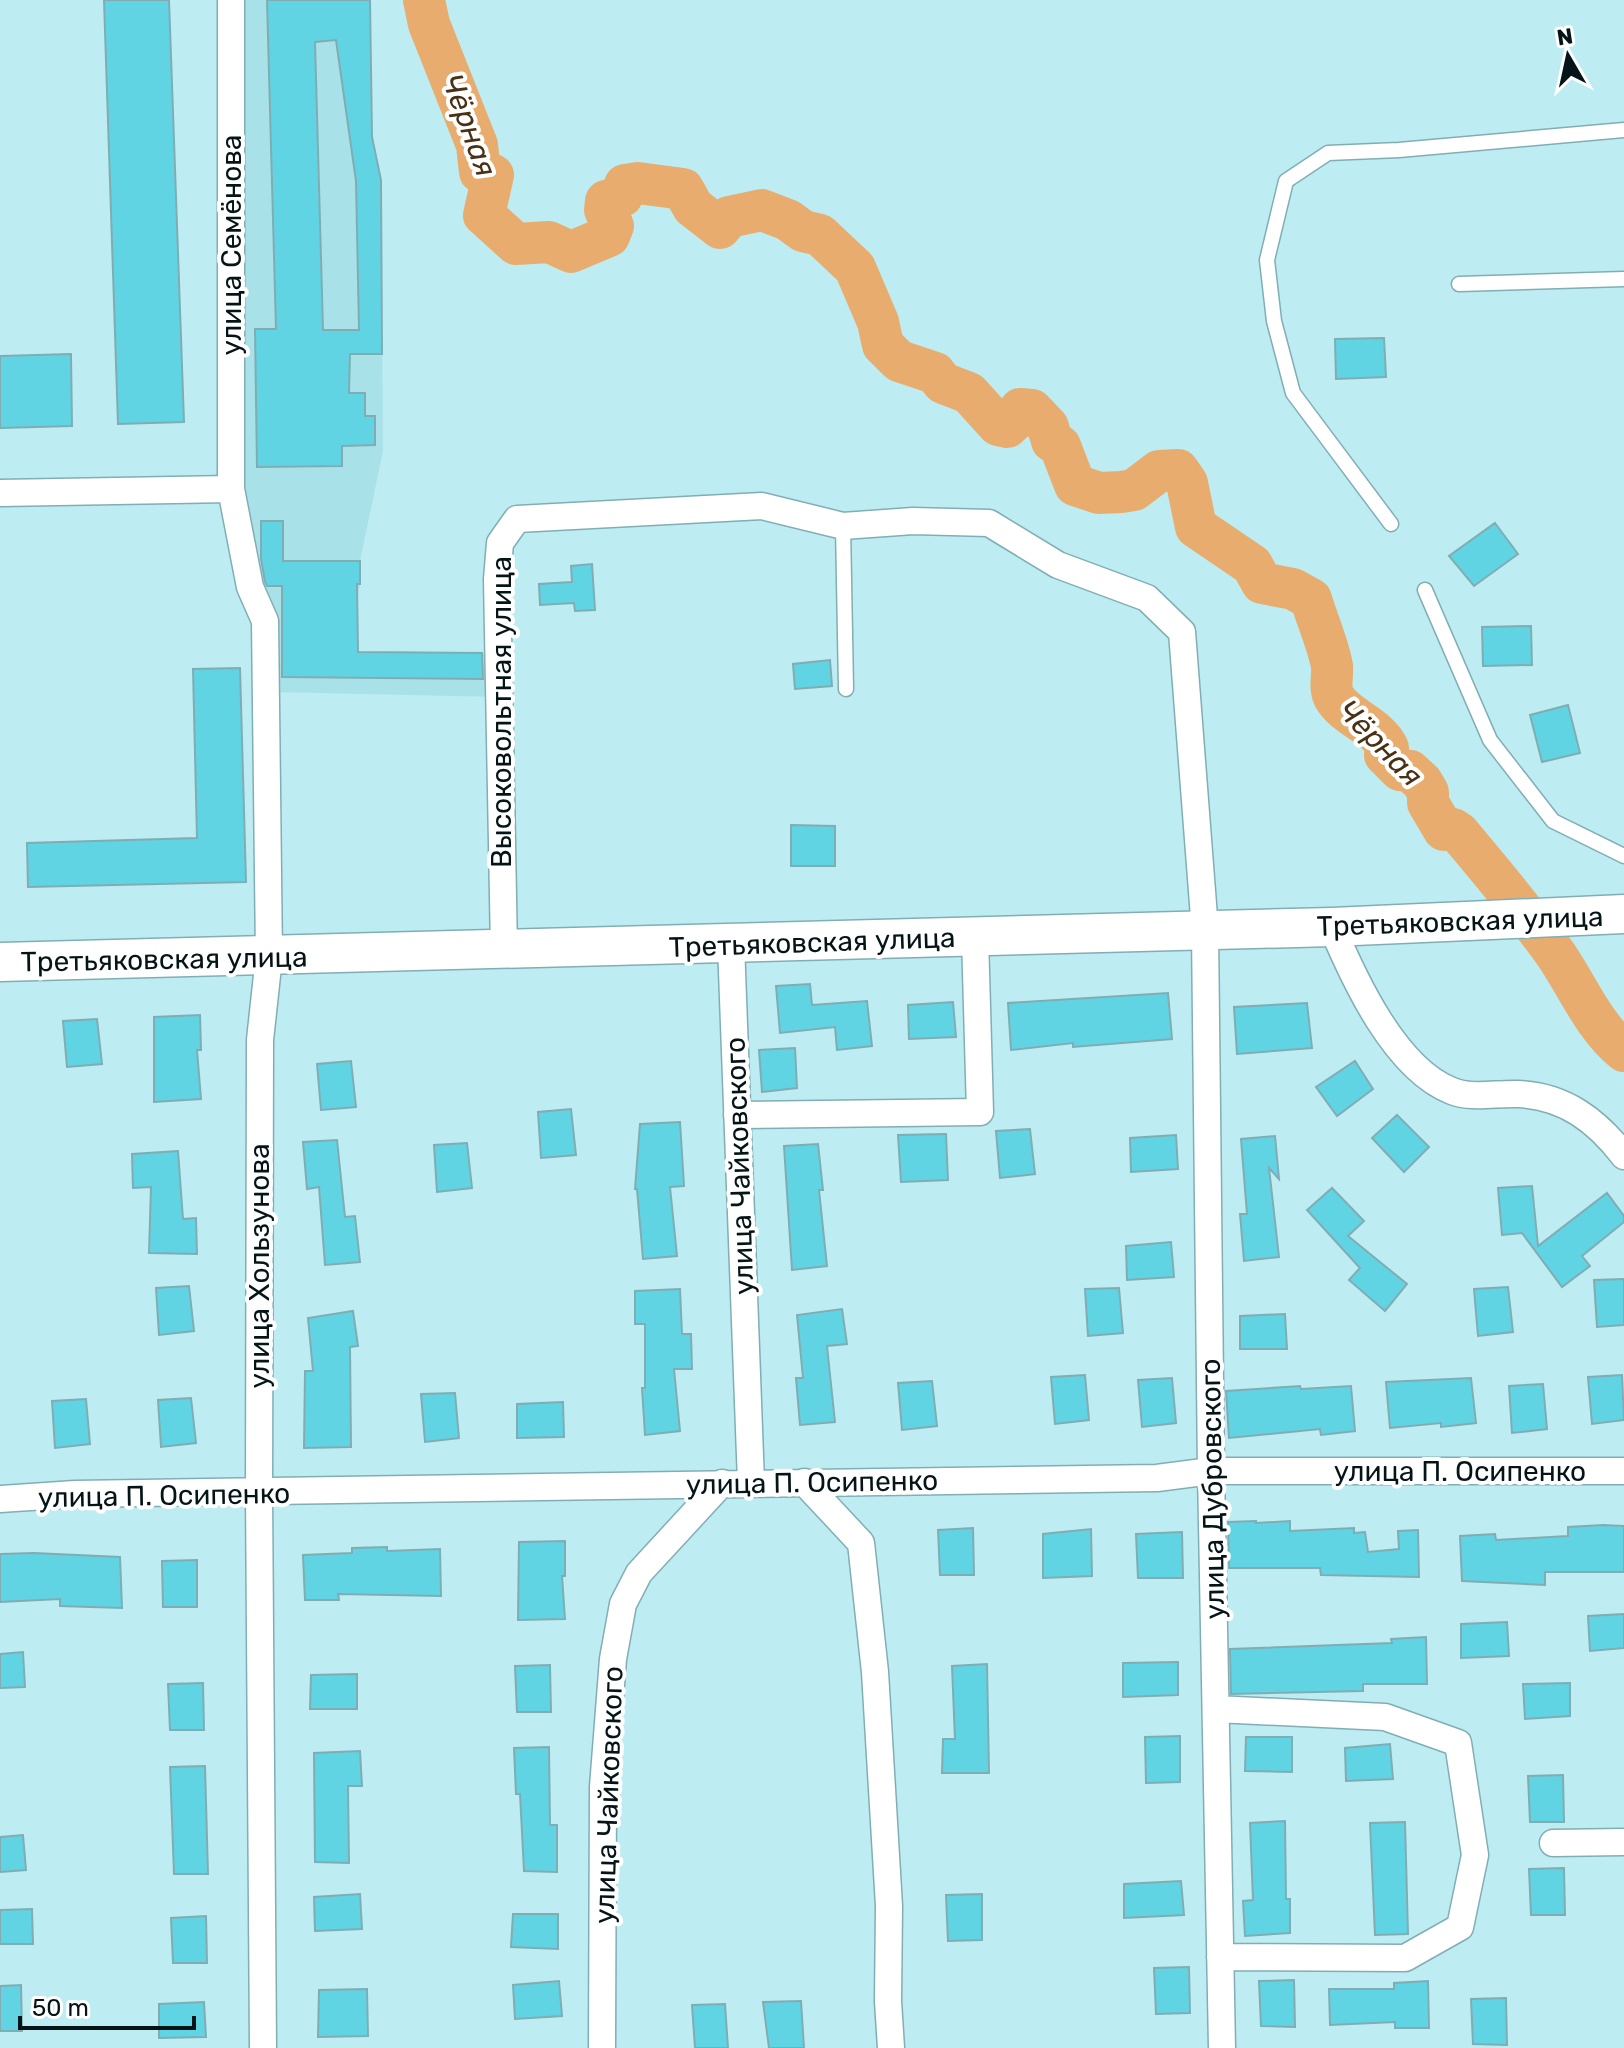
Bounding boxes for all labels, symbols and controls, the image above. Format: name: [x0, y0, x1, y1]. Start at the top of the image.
north arrow: [1528, 16, 1608, 96]
text: N: [1555, 22, 1575, 51]
water label: Чёрная: [434, 69, 504, 181]
street label: улица Семёнова: [215, 135, 248, 355]
street label: Высоковольтная улица: [485, 556, 518, 868]
water label: Чёрная: [1330, 692, 1430, 794]
street label: Третьяковская улица: [1316, 900, 1604, 943]
street label: Третьяковская улица: [668, 921, 956, 964]
street label: Третьяковская улица: [20, 940, 308, 979]
street label: улица Чайковского: [719, 1036, 760, 1295]
street label: улица Хользунова: [243, 1143, 276, 1389]
street label: улица Дубровского: [1194, 1358, 1231, 1620]
street label: улица П. Осипенко: [1334, 1455, 1586, 1488]
street label: улица П. Осипенко: [686, 1464, 938, 1501]
street label: улица П. Осипенко: [38, 1477, 290, 1514]
street label: улица Чайковского: [588, 1666, 629, 1925]
scale bar: [20, 1980, 194, 2030]
text: 50 m: [32, 1994, 89, 2022]

